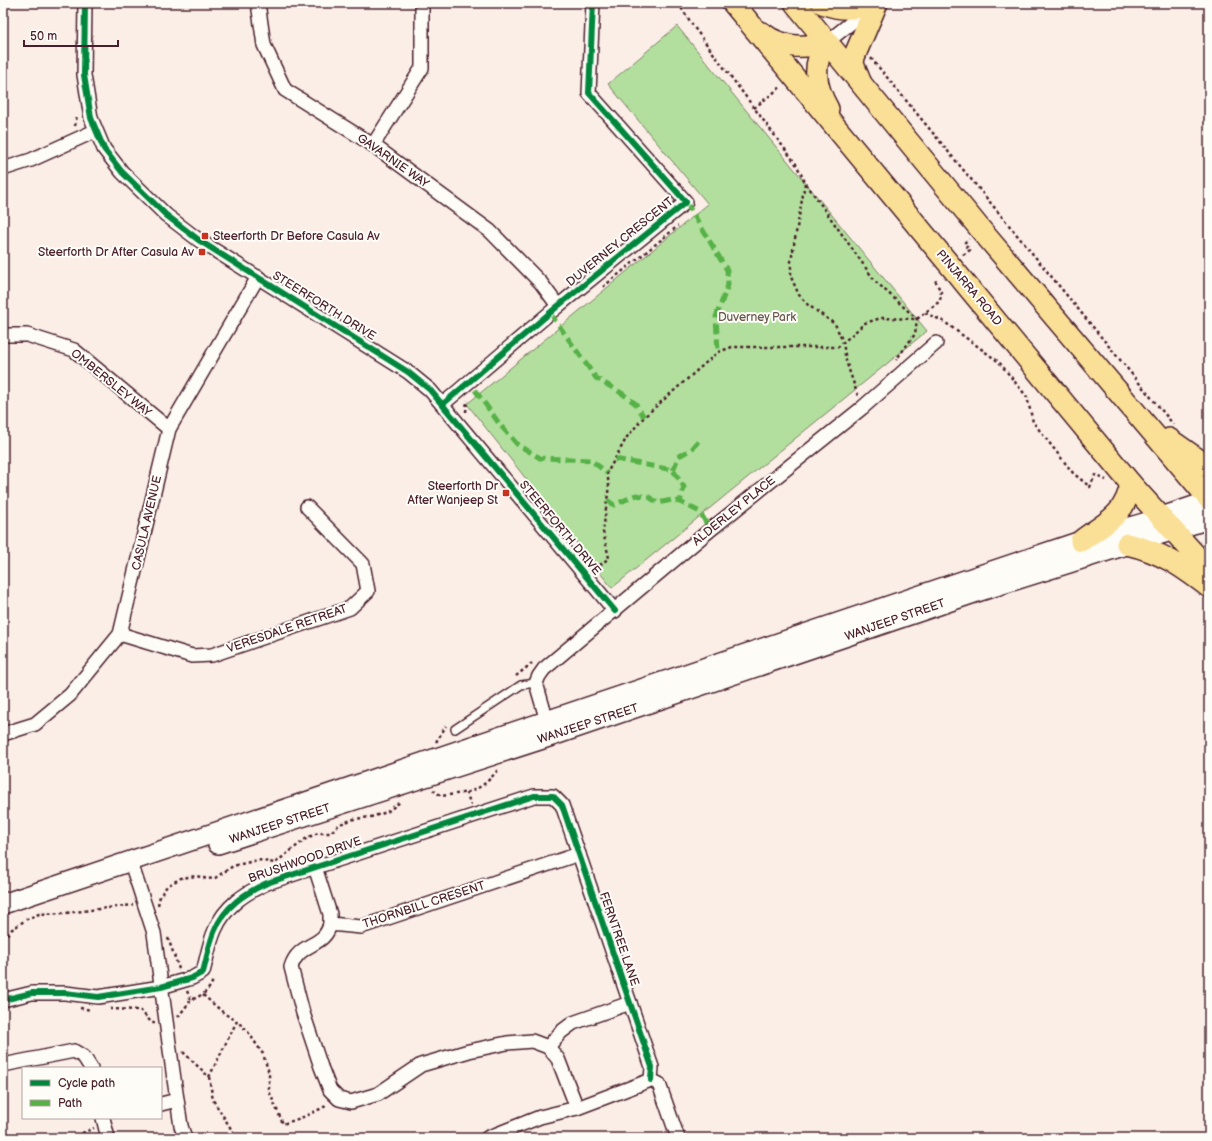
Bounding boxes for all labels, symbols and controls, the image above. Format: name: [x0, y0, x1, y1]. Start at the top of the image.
scale bar: [24, 22, 118, 48]
text: 50 m: [30, 29, 57, 44]
street label: GAVARNIE WAY: [354, 131, 433, 192]
street label: DUVERNEY CRESCENT: [563, 194, 677, 290]
place label: Steerforth Dr Before Casula Av: [213, 229, 380, 244]
marker: Steerforth Dr Before Casula Av: [200, 231, 210, 241]
place label: Steerforth Dr After Casula Av: [38, 245, 194, 260]
marker: Steerforth Dr After Casula Av: [197, 247, 207, 257]
street label: PINJARRA ROAD: [933, 247, 1005, 329]
street label: STEERFORTH DRIVE: [270, 268, 379, 344]
park label: Duverney Park: [718, 310, 796, 325]
street label: OMBERSLEY WAY: [68, 346, 155, 421]
street label: ALDERLEY PLACE: [689, 473, 779, 549]
street label: CASULA AVENUE: [129, 474, 165, 572]
street label: STEERFORTH DRIVE: [516, 478, 604, 578]
place label: Steerforth Dr After Wanjeep St: [408, 479, 499, 508]
marker: Steerforth Dr After Wanjeep St: [501, 488, 511, 498]
street label: WANJEEP STREET: [843, 596, 948, 644]
street label: VERESDALE RETREAT: [225, 601, 350, 657]
street label: WANJEEP STREET: [536, 700, 641, 747]
street label: WANJEEP STREET: [228, 800, 333, 847]
street label: BRUSHWOOD DRIVE: [246, 834, 364, 886]
street label: THORNBILL CRESENT: [361, 878, 488, 932]
street label: FERNTREE LANE: [596, 890, 642, 988]
legend: [22, 1067, 162, 1119]
text: Cycle path: [58, 1076, 115, 1091]
text: Path: [58, 1096, 83, 1111]

